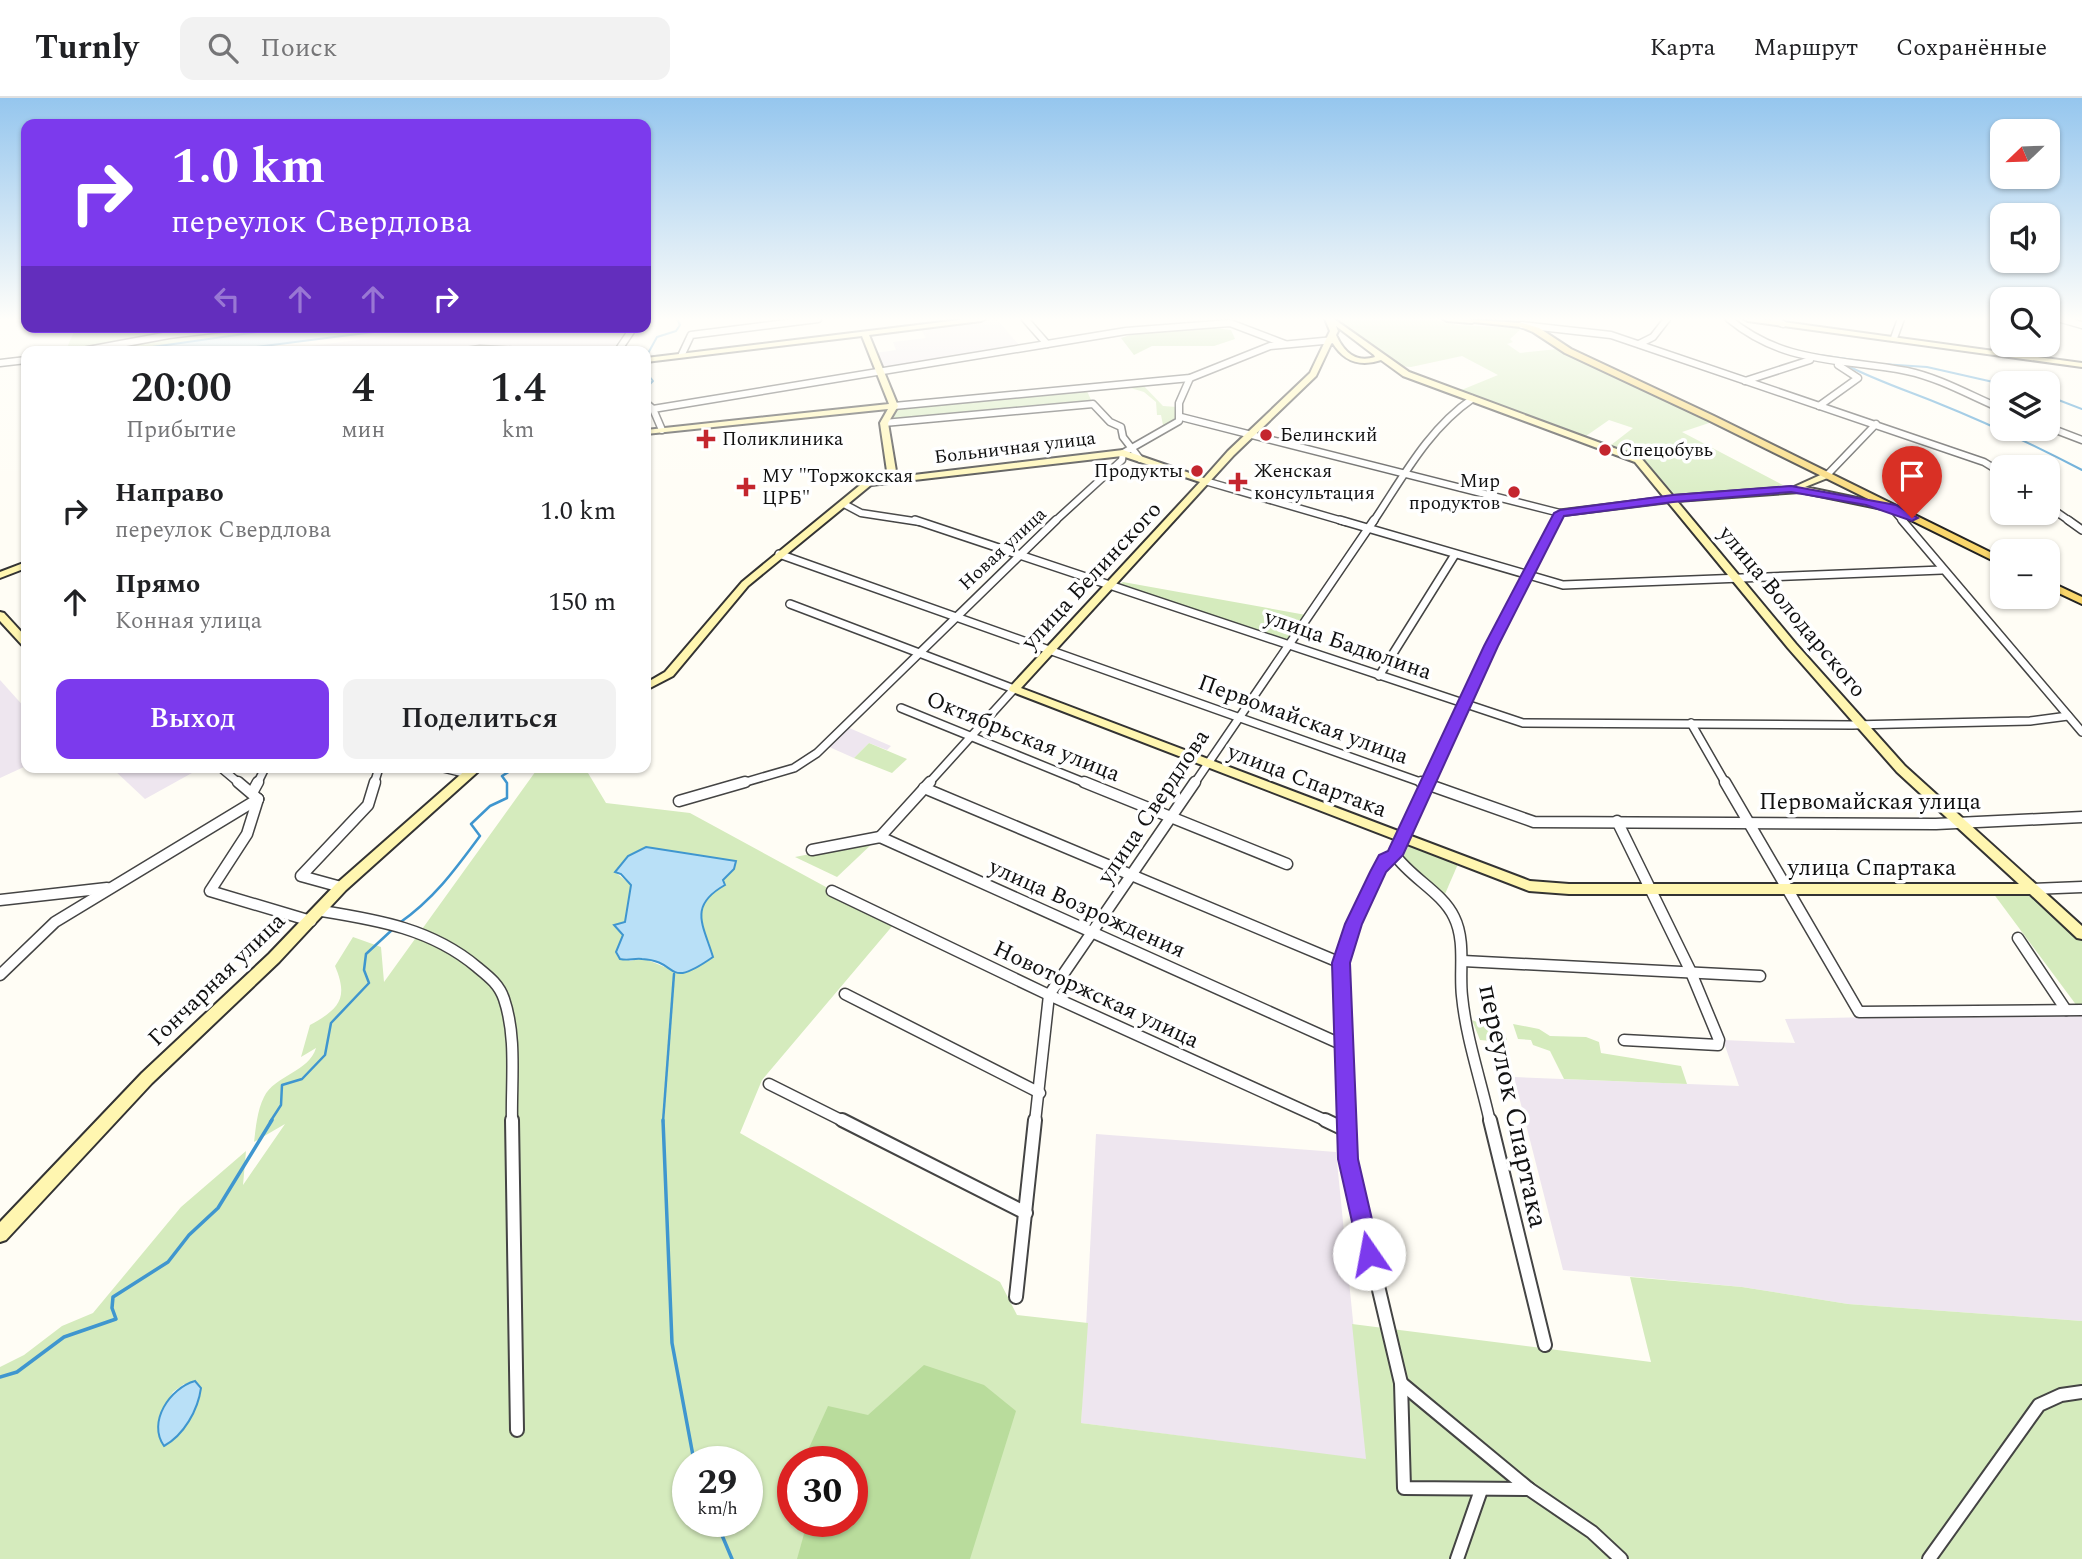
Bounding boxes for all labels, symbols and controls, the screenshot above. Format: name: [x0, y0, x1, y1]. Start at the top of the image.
search box: [180, 17, 670, 80]
text: Turnly: [35, 23, 138, 73]
text: Поиск: [260, 28, 337, 68]
icon: search: [204, 29, 242, 67]
text: Карта: [1650, 30, 1715, 66]
text: Маршрут: [1753, 30, 1858, 66]
text: Сохранённые: [1896, 30, 2047, 66]
north arrow: [1990, 119, 2060, 189]
map controls: [1990, 119, 2060, 609]
text: 1.0 km: [171, 130, 325, 205]
icon: right: [56, 147, 147, 238]
text: переулок Свердлова: [171, 198, 472, 247]
button: sound: [1990, 203, 2060, 273]
icon: left: [208, 280, 246, 318]
icon: ahead: [281, 280, 319, 318]
icon: ahead: [354, 280, 392, 318]
icon: right: [427, 280, 465, 318]
button: search: [1990, 287, 2060, 357]
text: 20:00: [131, 357, 232, 420]
text: 4: [352, 357, 374, 420]
text: 1.4: [490, 357, 546, 420]
button: layers: [1990, 371, 2060, 441]
text: Прибытие: [126, 413, 236, 448]
text: мин: [341, 413, 385, 448]
text: km: [502, 413, 534, 448]
place label: Белинский: [1280, 421, 1377, 450]
street label: Больничная улица: [933, 424, 1098, 472]
place label: Поликлиника: [722, 425, 844, 454]
marker: Белинский: [1258, 427, 1274, 443]
marker: Поликлиника: [696, 429, 716, 449]
place label: Спецобувь: [1619, 436, 1713, 465]
marker: Спецобувь: [1597, 442, 1613, 458]
pin: [1882, 446, 1942, 518]
button: +: [1990, 455, 2060, 525]
place label: Продукты: [1094, 457, 1183, 486]
place label: Женская консультация: [1254, 457, 1375, 508]
icon: arrive: [1893, 457, 1931, 495]
place label: МУ "Торжокская ЦРБ": [762, 462, 913, 513]
marker: Продукты: [1189, 463, 1205, 479]
place label: Мир продуктов: [1409, 467, 1500, 518]
marker: Женская консультация: [1228, 472, 1248, 492]
text: Направо: [115, 473, 224, 513]
marker: МУ "Торжокская ЦРБ": [736, 477, 756, 497]
marker: Мир продуктов: [1506, 484, 1522, 500]
text: 1.0 km: [540, 491, 616, 531]
icon: right: [56, 492, 94, 530]
street label: улица Белинского: [1013, 494, 1171, 659]
street label: Новая улица: [952, 500, 1054, 598]
text: переулок Свердлова: [115, 513, 331, 548]
street label: улица Володарского: [1709, 517, 1875, 706]
button: −: [1990, 539, 2060, 609]
text: Прямо: [115, 564, 200, 604]
text: 150 m: [548, 582, 616, 622]
icon: ahead: [56, 583, 94, 621]
street label: улица Бадюлина: [1259, 600, 1437, 690]
text: Конная улица: [115, 604, 262, 639]
street label: Первомайская улица: [1193, 666, 1413, 774]
button: Выход: [56, 679, 329, 759]
button: Поделиться: [343, 679, 616, 759]
street label: Октябрьская улица: [921, 682, 1125, 792]
street label: улица Свердлова: [1088, 722, 1219, 893]
street label: улица Спартака: [1221, 734, 1392, 828]
street label: Первомайская улица: [1759, 785, 1981, 820]
street label: улица Возрождения: [982, 849, 1191, 968]
street label: улица Спартака: [1787, 851, 1956, 886]
street label: Гончарная улица: [140, 905, 294, 1055]
street label: Новоторжская улица: [987, 932, 1205, 1058]
street label: переулок Спартака: [1466, 980, 1560, 1232]
position arrow: [1332, 1217, 1406, 1291]
speed limit sign: 30: [777, 1446, 868, 1537]
text: 29: [698, 1456, 737, 1509]
text: km/h: [697, 1495, 738, 1522]

